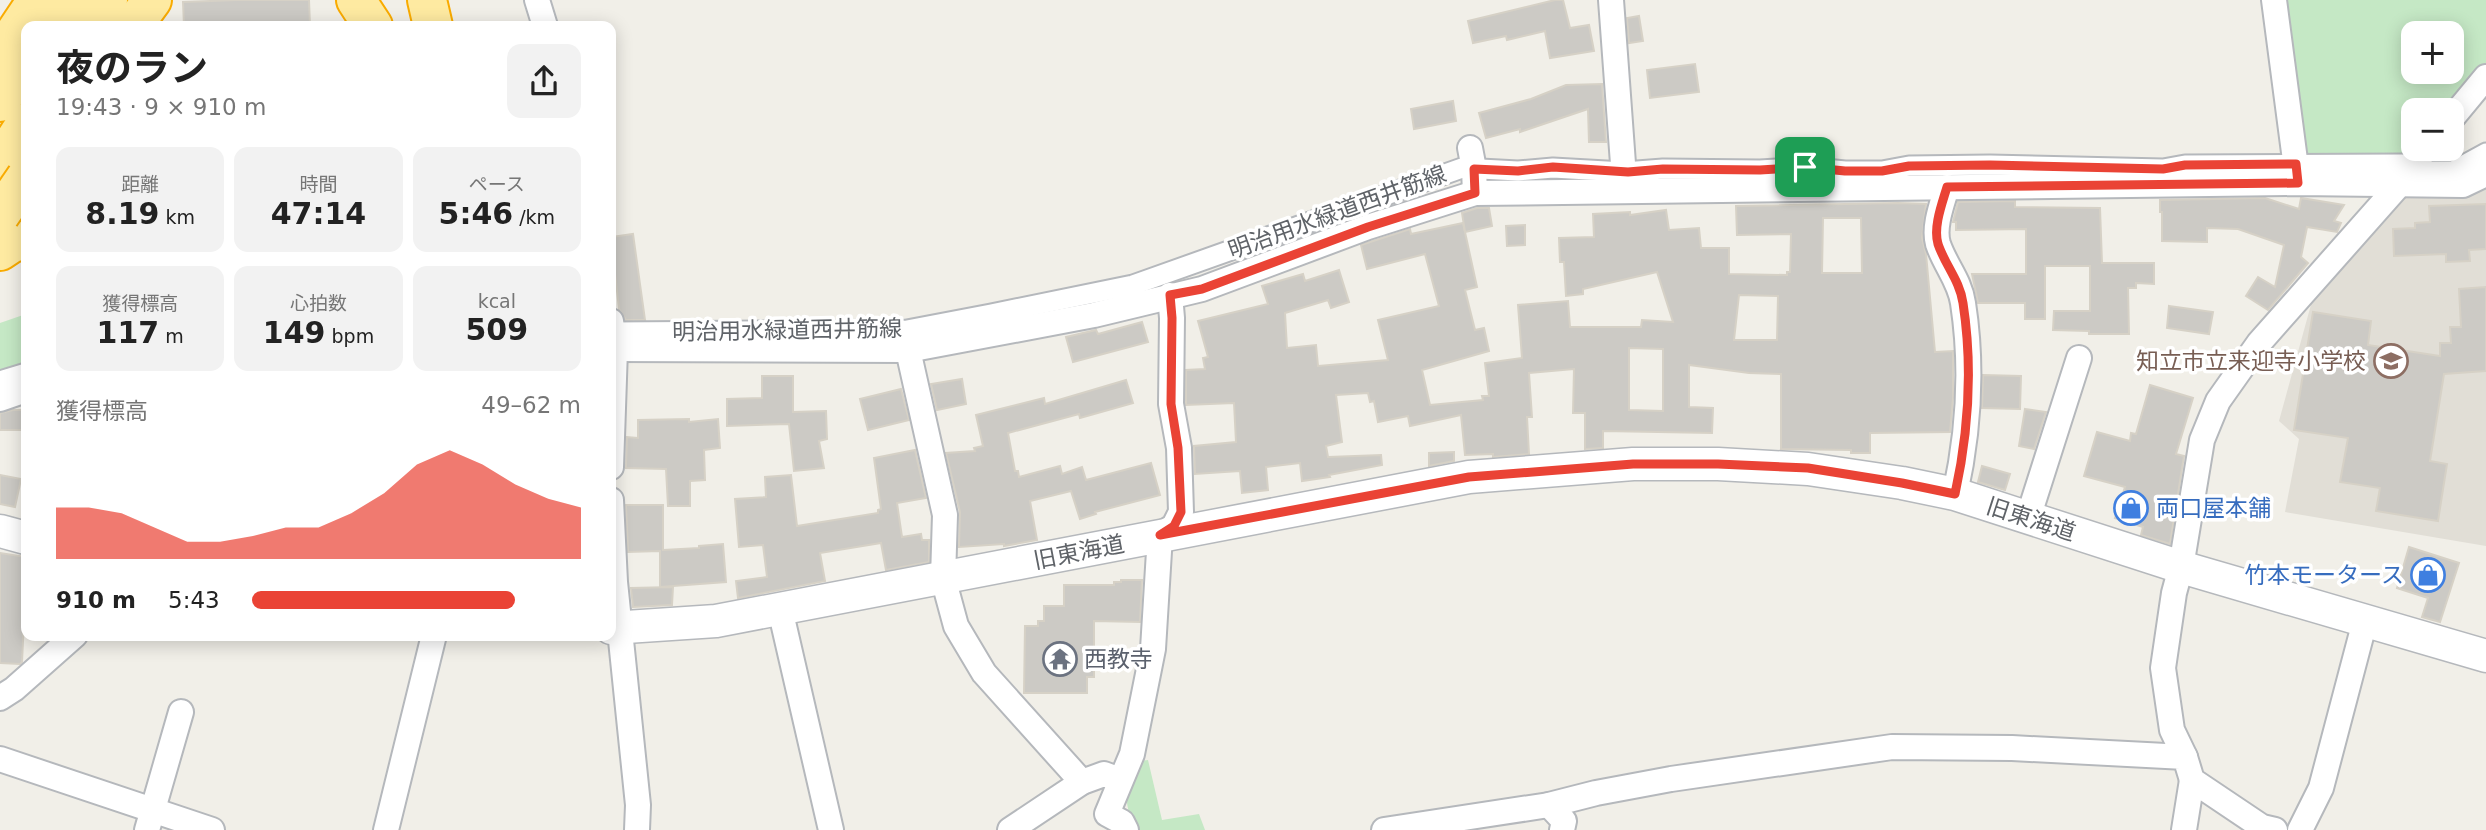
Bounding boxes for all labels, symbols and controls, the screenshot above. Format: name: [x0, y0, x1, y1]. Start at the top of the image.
map controls: [2401, 21, 2464, 161]
button: +: [2401, 21, 2464, 84]
button: share: [507, 44, 581, 118]
text: 夜のラン: [56, 46, 208, 90]
text: 19:43 · 9 × 910 m: [56, 94, 266, 120]
button: −: [2401, 98, 2464, 161]
pin: [1775, 137, 1835, 197]
icon: arrive: [1786, 148, 1824, 186]
street label: 明治用水緑道西井筋線: [1224, 160, 1450, 264]
text: 距離: [121, 173, 159, 195]
text: 時間: [299, 173, 338, 195]
text: ペース: [469, 173, 525, 195]
text: 8.19: [85, 196, 159, 231]
text: 47:14: [271, 196, 366, 231]
text: 5:46: [439, 196, 513, 231]
text: km: [159, 206, 195, 228]
text: /km: [513, 206, 555, 228]
text: kcal: [478, 290, 516, 312]
text: 獲得標高: [102, 292, 178, 314]
text: 心拍数: [290, 292, 347, 314]
text: 509: [466, 312, 528, 347]
text: 117: [97, 315, 159, 350]
text: 149: [263, 315, 325, 350]
street label: 明治用水緑道西井筋線: [672, 315, 902, 345]
text: m: [159, 325, 184, 347]
text: bpm: [325, 325, 374, 347]
school or university icon: 知立市立来迎寺小学校: [2372, 342, 2410, 380]
place label: 知立市立来迎寺小学校: [2136, 348, 2366, 374]
text: 49–62 m: [481, 392, 581, 418]
text: 獲得標高: [56, 398, 148, 424]
shop icon: 両口屋本舗: [2112, 489, 2150, 527]
street label: 旧東海道: [1983, 492, 2079, 546]
place label: 両口屋本舗: [2156, 495, 2271, 521]
street label: 旧東海道: [1031, 530, 1127, 574]
shop icon: 竹本モータース: [2409, 556, 2447, 594]
place label: 竹本モータース: [2244, 562, 2404, 588]
text: 910 m: [56, 587, 136, 613]
text: 5:43: [168, 587, 220, 613]
temple icon: 西教寺: [1041, 640, 1079, 678]
place label: 西教寺: [1084, 646, 1153, 672]

